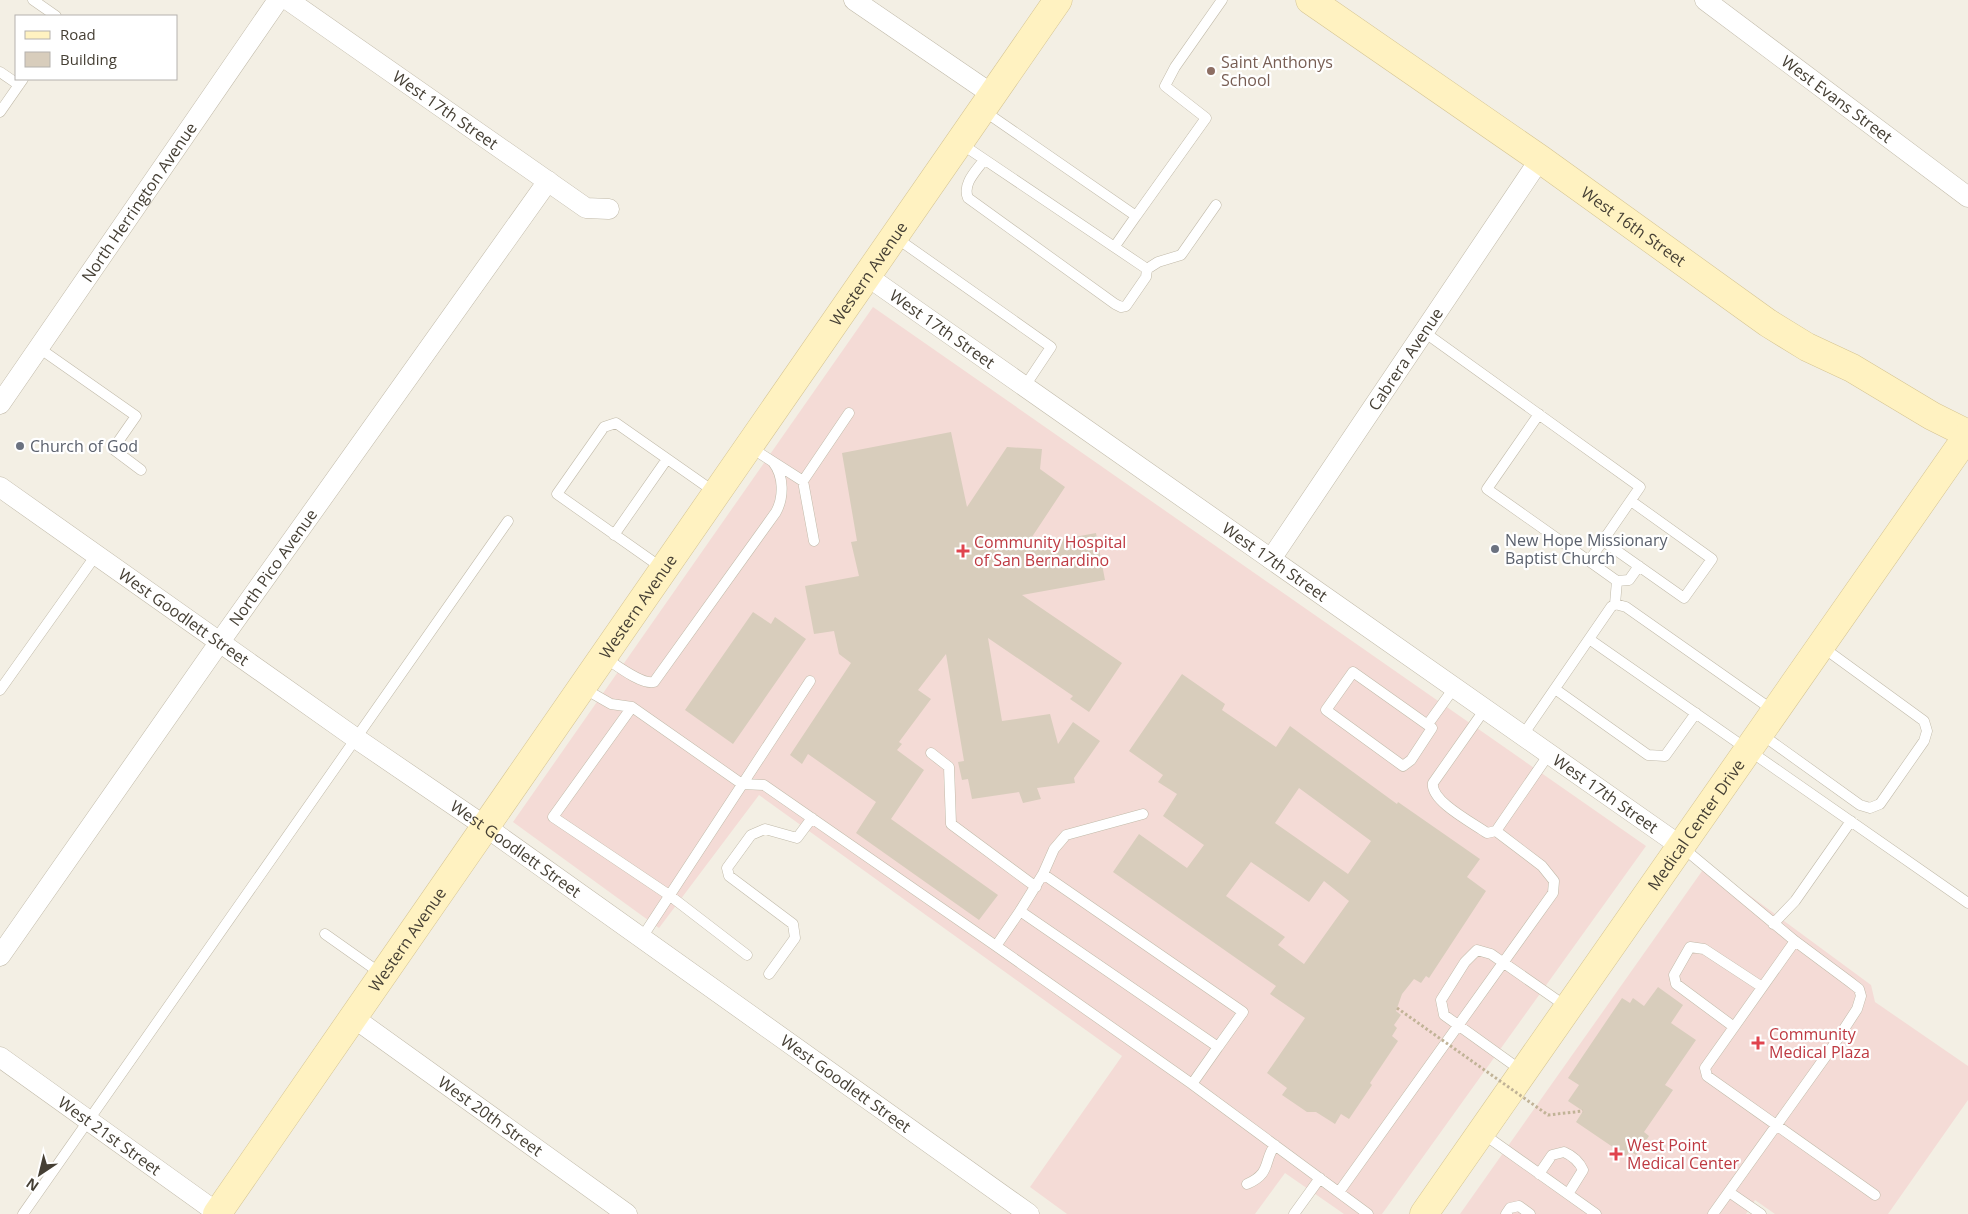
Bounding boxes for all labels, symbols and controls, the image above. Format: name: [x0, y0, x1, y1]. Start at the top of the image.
legend: [15, 15, 178, 80]
text: Road: [60, 24, 96, 44]
text: Building: [60, 49, 117, 69]
street label: West Evans Street: [1777, 50, 1897, 148]
place label: Saint Anthonys School: [1221, 51, 1333, 91]
street label: West 17th Street: [388, 65, 503, 155]
marker: Saint Anthonys School: [1205, 65, 1217, 77]
street label: North Herrington Avenue: [76, 118, 202, 286]
street label: West 16th Street: [1577, 181, 1691, 272]
street label: Western Avenue: [825, 217, 912, 330]
street label: West 17th Street: [885, 284, 1000, 374]
street label: Cabrera Avenue: [1363, 303, 1448, 415]
place label: Church of God: [30, 435, 138, 457]
marker: Church of God: [14, 440, 26, 452]
street label: North Pico Avenue: [224, 504, 322, 630]
street label: West 17th Street: [1218, 517, 1332, 606]
place label: New Hope Missionary Baptist Church: [1505, 529, 1669, 569]
place label: Community Hospital of San Bernardino: [974, 531, 1126, 571]
marker: New Hope Missionary Baptist Church: [1489, 543, 1501, 555]
marker: Community Hospital of San Bernardino: [956, 544, 970, 558]
street label: Western Avenue: [594, 550, 682, 663]
street label: West Goodlett Street: [114, 563, 254, 671]
street label: West 17th Street: [1549, 749, 1663, 838]
street label: Medical Center Drive: [1642, 755, 1749, 895]
street label: West Goodlett Street: [446, 795, 586, 903]
street label: Western Avenue: [363, 883, 451, 996]
place label: Community Medical Plaza: [1769, 1023, 1870, 1063]
street label: West Goodlett Street: [776, 1029, 916, 1138]
marker: Community Medical Plaza: [1751, 1036, 1765, 1050]
street label: West 20th Street: [434, 1071, 547, 1161]
street label: West 21st Street: [54, 1091, 166, 1180]
place label: West Point Medical Center: [1627, 1134, 1740, 1174]
marker: West Point Medical Center: [1609, 1147, 1623, 1161]
north arrow: [15, 1149, 65, 1199]
text: N: [22, 1174, 42, 1196]

